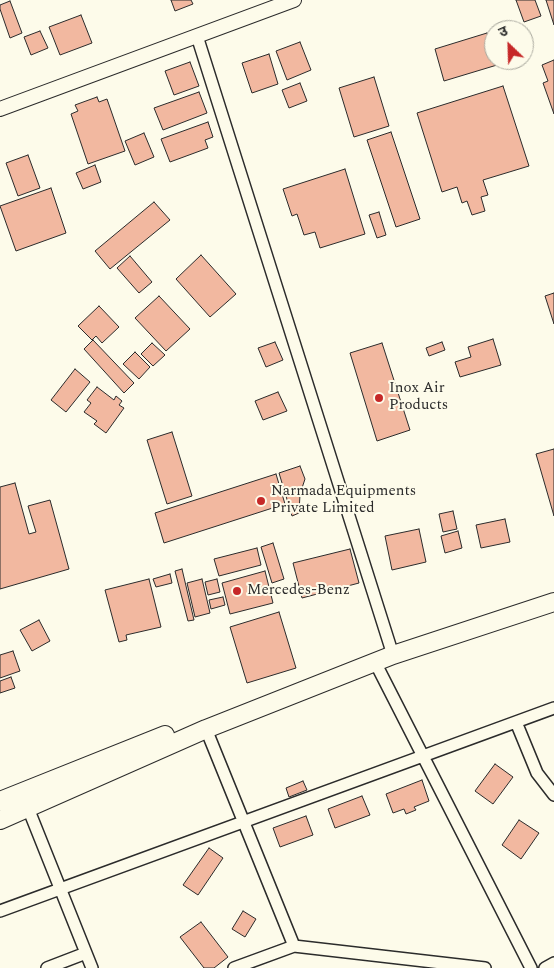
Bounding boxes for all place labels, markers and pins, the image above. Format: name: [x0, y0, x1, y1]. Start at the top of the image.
place label: Inox Air Products: [389, 380, 448, 415]
marker: Inox Air Products: [373, 392, 385, 404]
place label: Narmada Equipments Private Limited: [271, 483, 416, 518]
marker: Narmada Equipments Private Limited: [255, 495, 267, 507]
place label: Mercedes-Benz: [247, 582, 350, 600]
marker: Mercedes-Benz: [231, 585, 243, 597]

